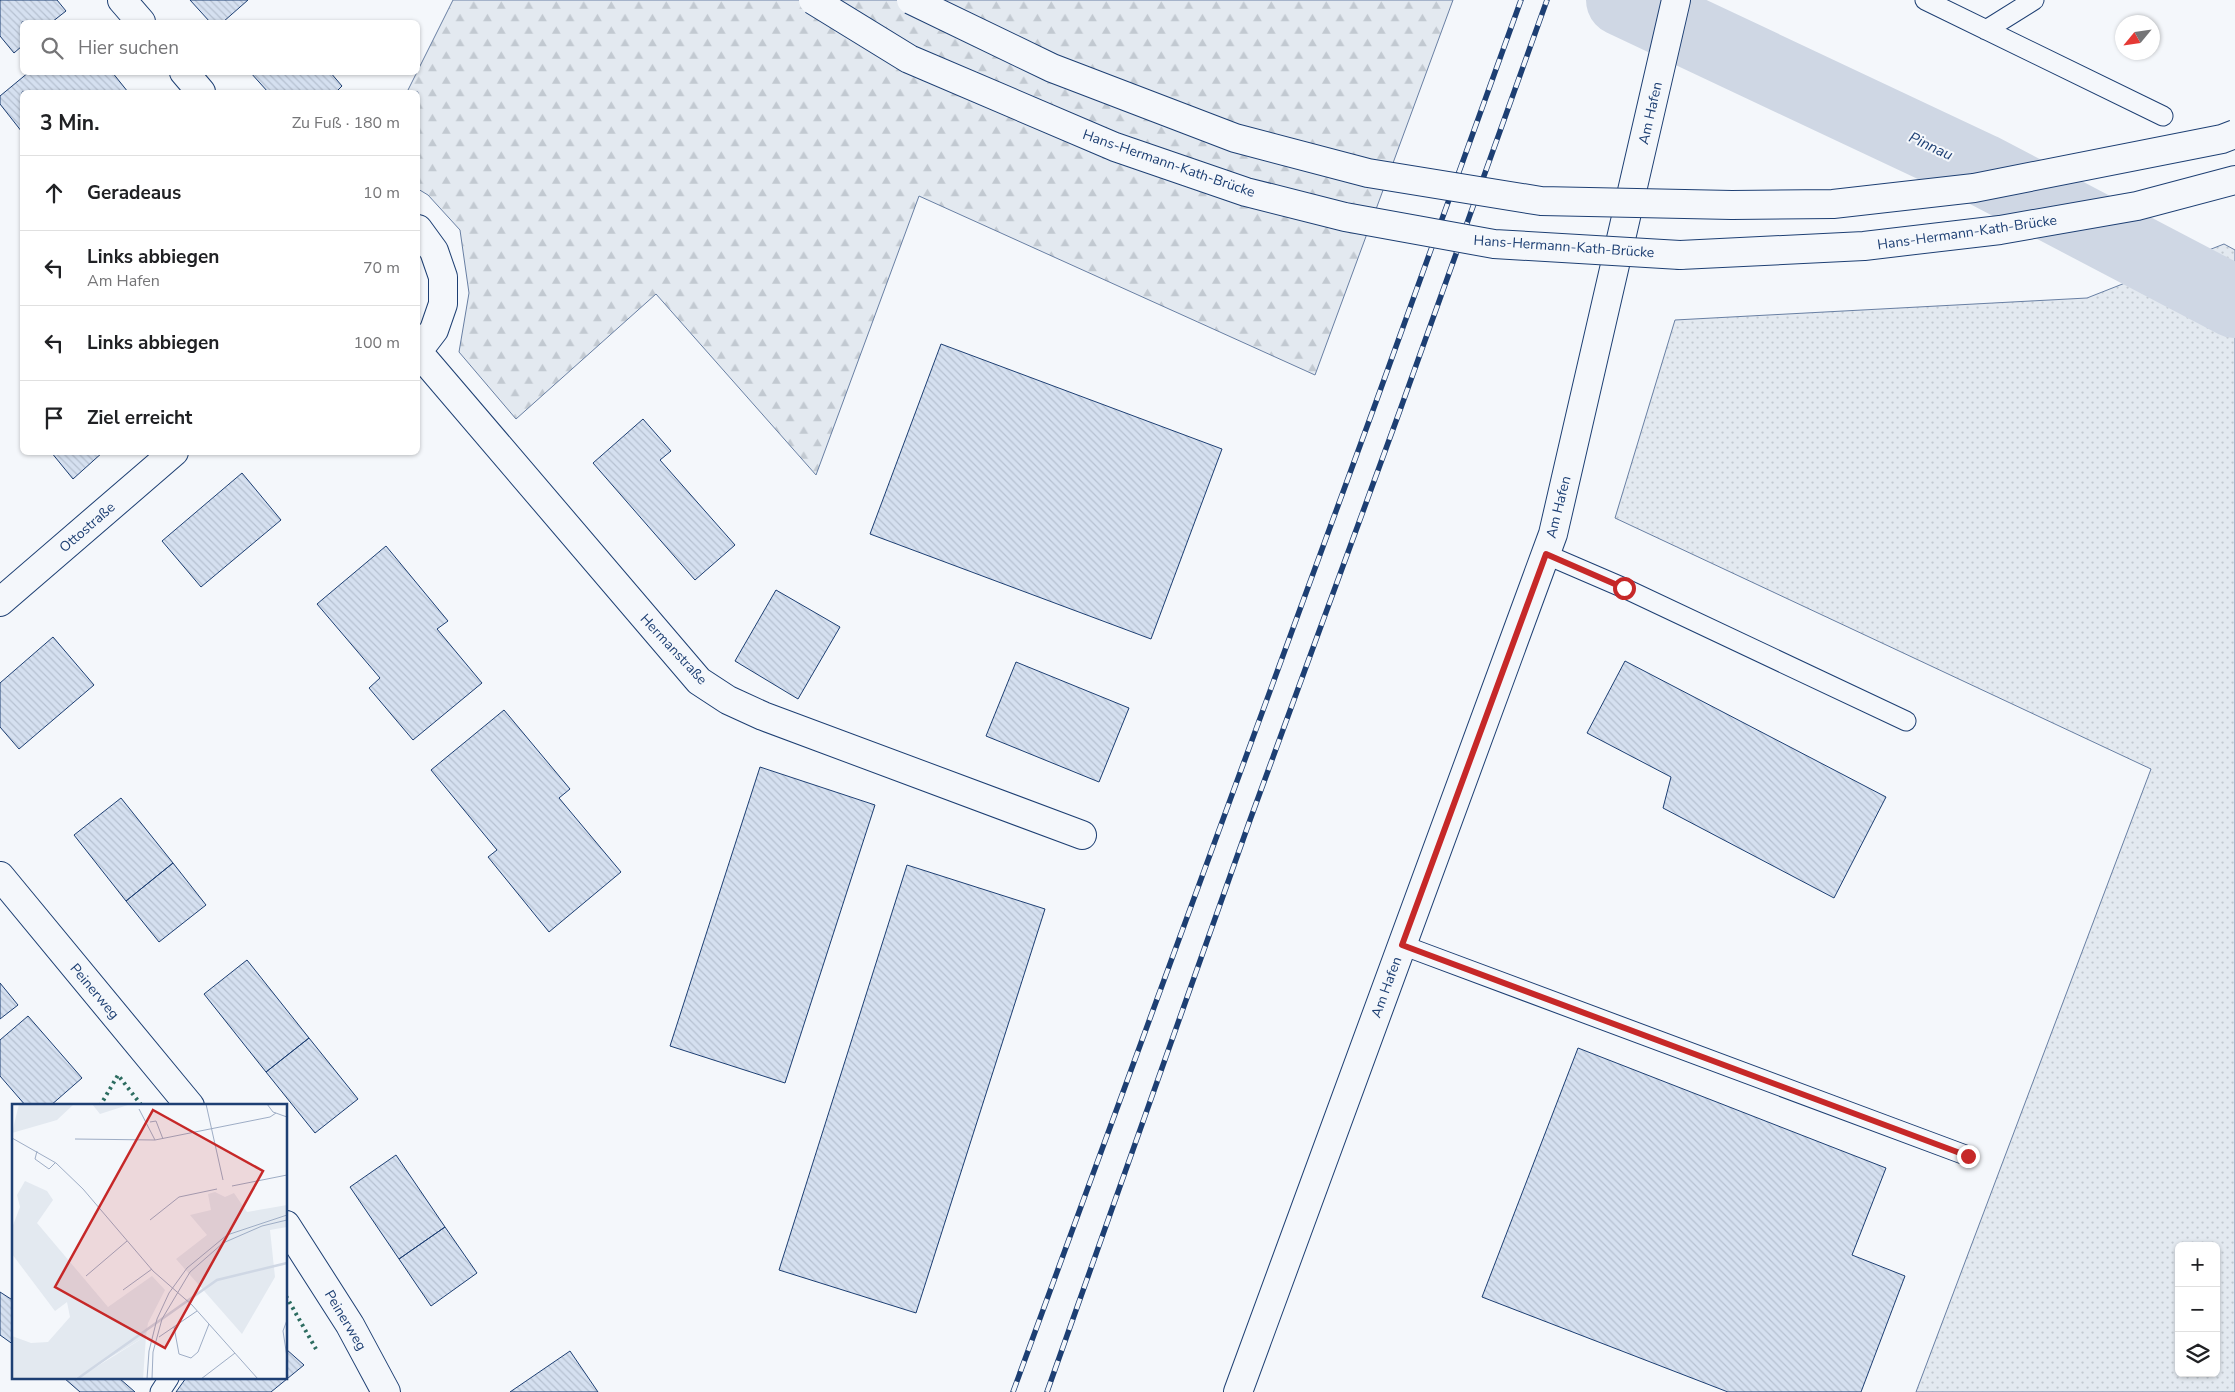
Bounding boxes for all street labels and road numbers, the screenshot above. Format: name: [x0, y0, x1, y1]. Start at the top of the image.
street label: Am Hafen: [1634, 80, 1667, 146]
street label: Hans-Hermann-Kath-Brücke: [1080, 125, 1258, 202]
street label: Hans-Hermann-Kath-Brücke: [1876, 210, 2058, 255]
street label: Hans-Hermann-Kath-Brücke: [1473, 231, 1655, 262]
street label: Am Hafen: [1542, 474, 1575, 540]
street label: Ottostraße: [55, 498, 119, 557]
street label: Hermanstraße: [636, 610, 711, 689]
street label: Am Hafen: [1367, 954, 1406, 1020]
street label: Peinerweg: [66, 959, 124, 1023]
street label: Peinerweg: [320, 1286, 371, 1354]

